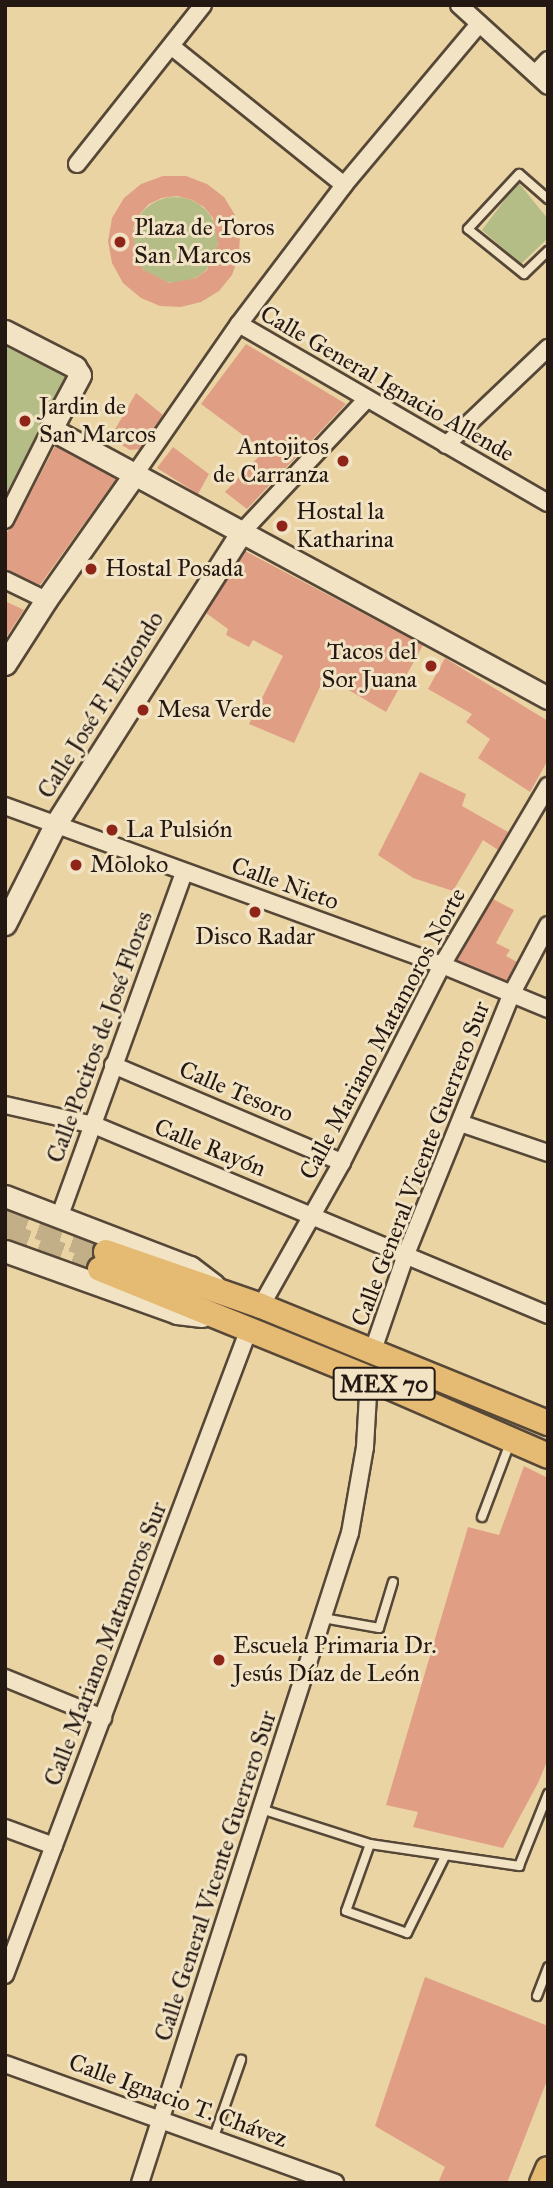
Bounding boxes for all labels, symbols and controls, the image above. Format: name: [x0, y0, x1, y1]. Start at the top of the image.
place label: Plaza de Toros San Marcos: [134, 214, 275, 270]
marker: Plaza de Toros San Marcos: [112, 234, 128, 250]
street label: Calle General Ignacio Allende: [255, 299, 519, 469]
place label: Jardin de San Marcos: [39, 393, 156, 449]
marker: Jardin de San Marcos: [17, 413, 33, 429]
place label: Antojitos de Carranza: [213, 433, 329, 489]
marker: Antojitos de Carranza: [335, 453, 351, 469]
place label: Hostal la Katharina: [296, 498, 394, 554]
marker: Hostal la Katharina: [274, 518, 290, 534]
place label: Hostal Posada: [105, 555, 243, 583]
marker: Hostal Posada: [83, 561, 99, 577]
street label: Calle José F. Elizondo: [32, 606, 170, 804]
place label: Tacos del Sor Juana: [322, 638, 417, 694]
marker: Tacos del Sor Juana: [423, 658, 439, 674]
place label: Mesa Verde: [157, 696, 271, 724]
marker: Mesa Verde: [135, 702, 151, 718]
place label: La Pulsión: [126, 816, 233, 844]
marker: La Pulsión: [104, 822, 120, 838]
place label: Moloko: [90, 851, 168, 879]
street label: Calle Nieto: [227, 851, 343, 917]
marker: Moloko: [68, 857, 84, 873]
street label: Calle Mariano Matamoros Norte: [294, 883, 472, 1185]
marker: Disco Radar: [247, 904, 263, 920]
street label: Calle Pocitos de José Flores: [41, 907, 159, 1167]
place label: Disco Radar: [195, 923, 315, 951]
street label: Calle General Vicente Guerrero Sur: [346, 997, 496, 1331]
street label: Calle Tesoro: [175, 1055, 297, 1129]
street label: Calle Rayón: [150, 1113, 270, 1183]
road number: MEX 70: [332, 1364, 436, 1404]
street label: Calle Mariano Matamoros Sur: [38, 1498, 174, 1790]
place label: Escuela Primaria Dr. Jesús Díaz de León: [233, 1632, 436, 1688]
marker: Escuela Primaria Dr. Jesús Díaz de León: [211, 1652, 227, 1668]
street label: Calle General Vicente Guerrero Sur: [149, 1707, 283, 2045]
street label: Calle Ignacio T. Chávez: [65, 2048, 291, 2154]

